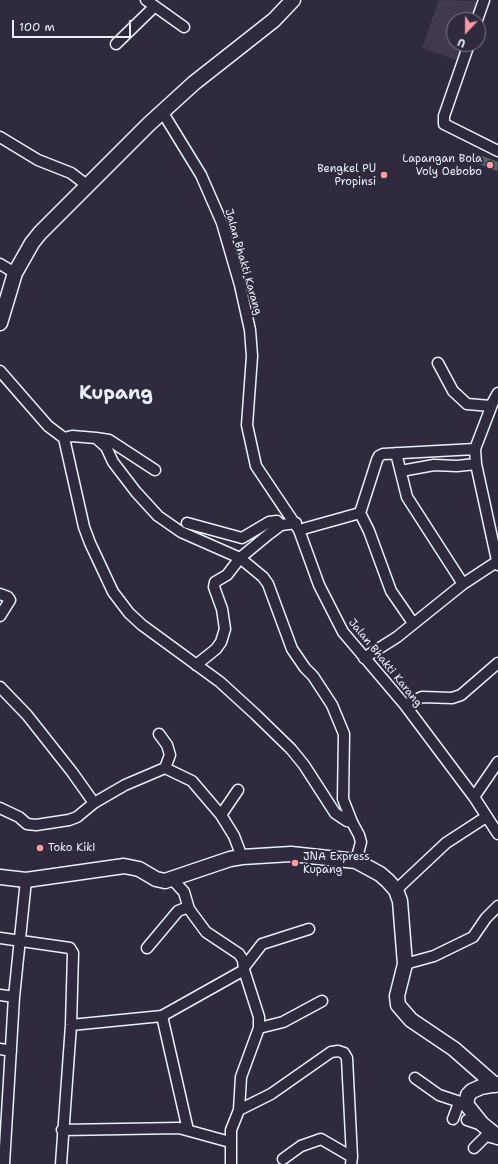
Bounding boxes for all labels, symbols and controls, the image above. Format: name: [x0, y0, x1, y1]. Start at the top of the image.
scale bar: [14, 12, 133, 38]
north arrow: [446, 12, 486, 52]
text: 100 m: [19, 19, 55, 35]
text: U: [455, 34, 468, 51]
place label: Lapangan Bola Voly Oebobo: [402, 152, 482, 178]
marker: Lapangan Bola Voly Oebobo: [485, 160, 495, 170]
place label: Bengkel PU Propinsi: [317, 162, 376, 188]
marker: Bengkel PU Propinsi: [379, 170, 389, 180]
street label: Jalan Bhakti Karang: [222, 208, 264, 316]
district label: Kupang: [79, 383, 153, 405]
street label: Jalan Bhakti Karang: [345, 616, 425, 710]
place label: Toko Kiki: [48, 841, 95, 855]
marker: Toko Kiki: [35, 843, 45, 853]
place label: JNA Express Kupang: [303, 850, 370, 876]
marker: JNA Express Kupang: [290, 858, 300, 868]

